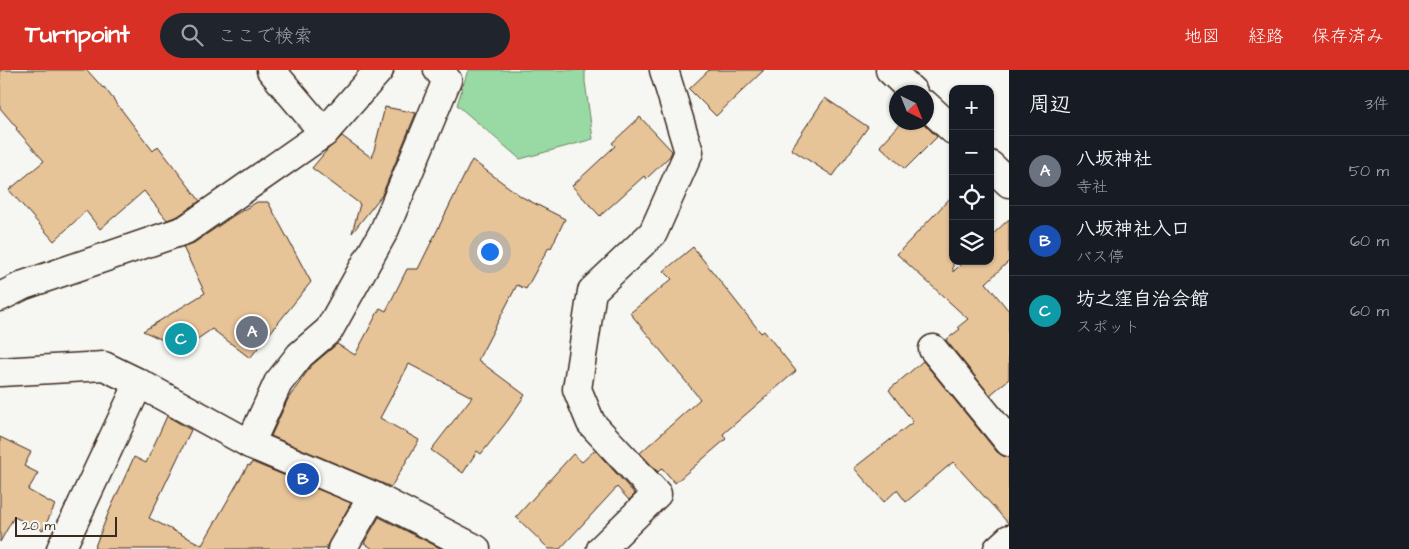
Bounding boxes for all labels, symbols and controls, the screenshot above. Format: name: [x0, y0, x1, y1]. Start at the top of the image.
search box: [160, 13, 510, 58]
text: Turnpoint: [25, 18, 130, 52]
icon: search: [178, 21, 206, 49]
text: ここで検索: [218, 23, 313, 50]
text: 地図: [1184, 24, 1220, 49]
text: 経路: [1248, 24, 1284, 49]
text: 保存済み: [1312, 24, 1384, 49]
north arrow: [889, 85, 934, 130]
map controls: [949, 85, 994, 265]
button: +: [949, 85, 994, 130]
text: 周辺: [1029, 90, 1071, 119]
text: 3件: [1365, 93, 1389, 115]
button: −: [949, 130, 994, 175]
text: 八坂神社: [1076, 146, 1152, 173]
text: A: [1040, 160, 1050, 182]
text: 50 m: [1349, 160, 1389, 182]
button: locate: [949, 175, 994, 220]
text: 寺社: [1076, 176, 1108, 198]
text: 八坂神社入口: [1076, 216, 1190, 243]
button: layers: [949, 220, 994, 265]
text: B: [1039, 230, 1051, 252]
text: 60 m: [1350, 230, 1389, 252]
your location: [477, 239, 503, 265]
text: バス停: [1076, 246, 1124, 268]
text: 坊之窪自治会館: [1076, 286, 1209, 313]
text: C: [1039, 300, 1051, 322]
text: 60 m: [1350, 300, 1389, 322]
pin: A: [236, 313, 268, 351]
text: スポット: [1076, 316, 1140, 338]
pin: C: [165, 320, 197, 358]
pin: B: [287, 460, 319, 498]
scale bar: [15, 514, 118, 537]
text: 20 m: [22, 516, 55, 536]

